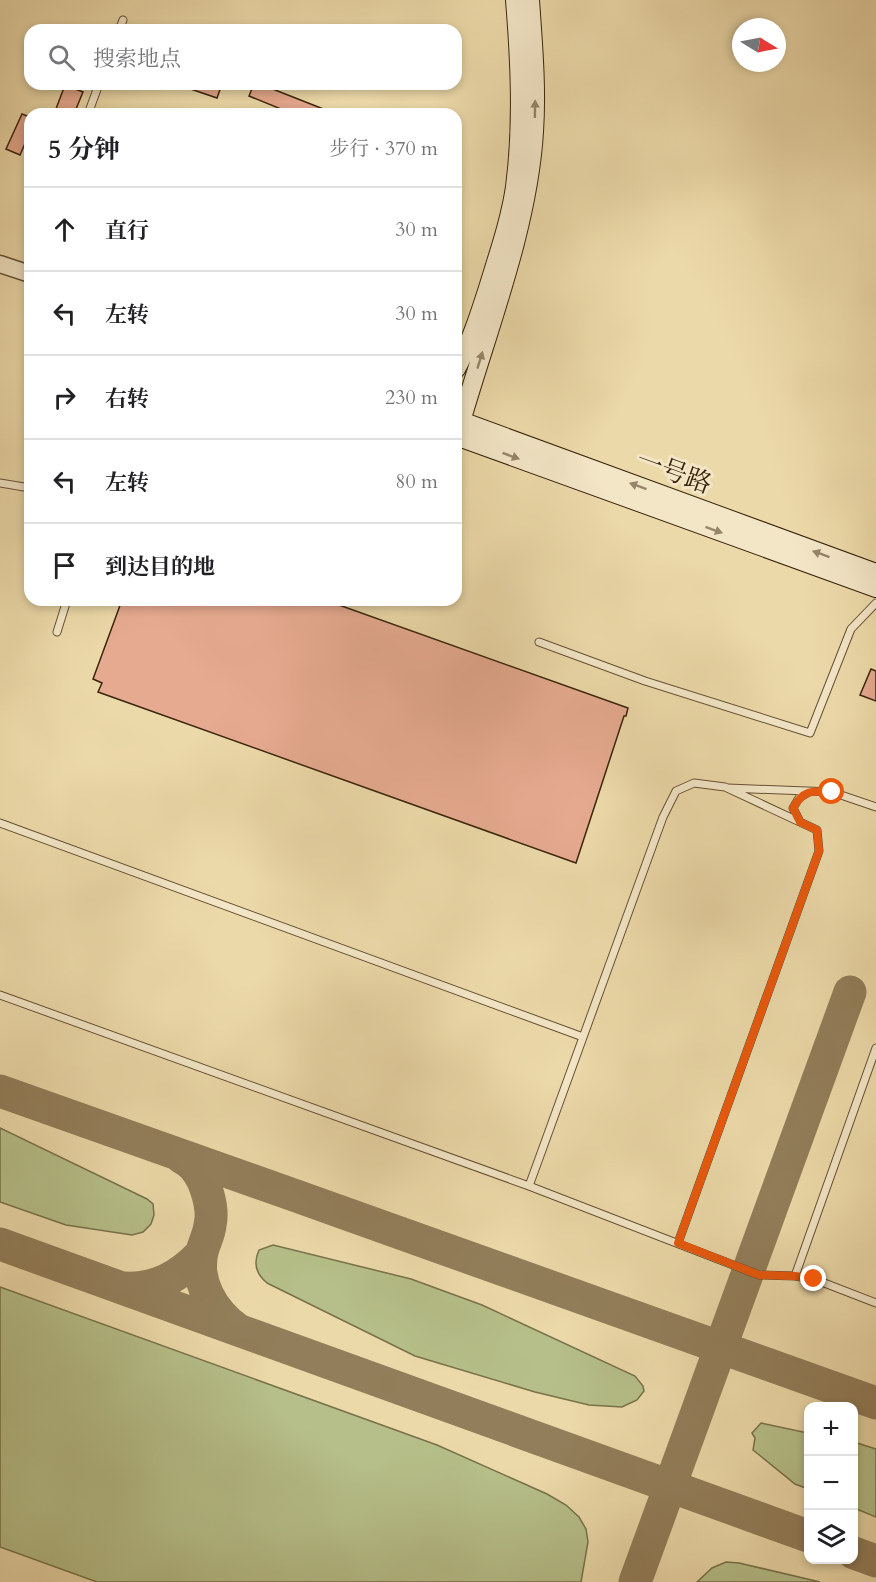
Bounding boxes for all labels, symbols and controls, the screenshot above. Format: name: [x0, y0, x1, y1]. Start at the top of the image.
north arrow: [732, 18, 786, 72]
search box: [24, 24, 462, 90]
icon: search: [45, 41, 78, 74]
text: 搜索地点: [93, 44, 181, 74]
one-way arrow: [530, 100, 539, 119]
text: 5 分钟: [48, 132, 120, 167]
text: 步行 · 370 m: [329, 135, 438, 162]
icon: ahead: [48, 213, 81, 246]
text: 直行: [105, 216, 149, 246]
text: 30 m: [395, 216, 438, 243]
icon: left: [48, 297, 81, 330]
text: 左转: [105, 300, 149, 330]
text: 30 m: [395, 300, 438, 327]
one-way arrow: [476, 351, 485, 369]
icon: right: [48, 381, 81, 414]
text: 右转: [105, 384, 149, 414]
text: 230 m: [385, 384, 438, 411]
street label: 一号路: [631, 442, 717, 502]
one-way arrow: [502, 452, 520, 461]
icon: left: [48, 465, 81, 498]
text: 左转: [105, 468, 149, 498]
text: 80 m: [395, 468, 438, 495]
one-way arrow: [629, 481, 647, 491]
one-way arrow: [705, 526, 723, 536]
one-way arrow: [812, 548, 830, 558]
icon: arrive: [48, 549, 81, 582]
text: 到达目的地: [105, 552, 215, 582]
route start: [818, 778, 844, 804]
route end: [800, 1265, 826, 1291]
map controls: [804, 1402, 858, 1564]
button: +: [804, 1402, 858, 1456]
button: −: [804, 1456, 858, 1510]
button: layers: [804, 1510, 858, 1564]

